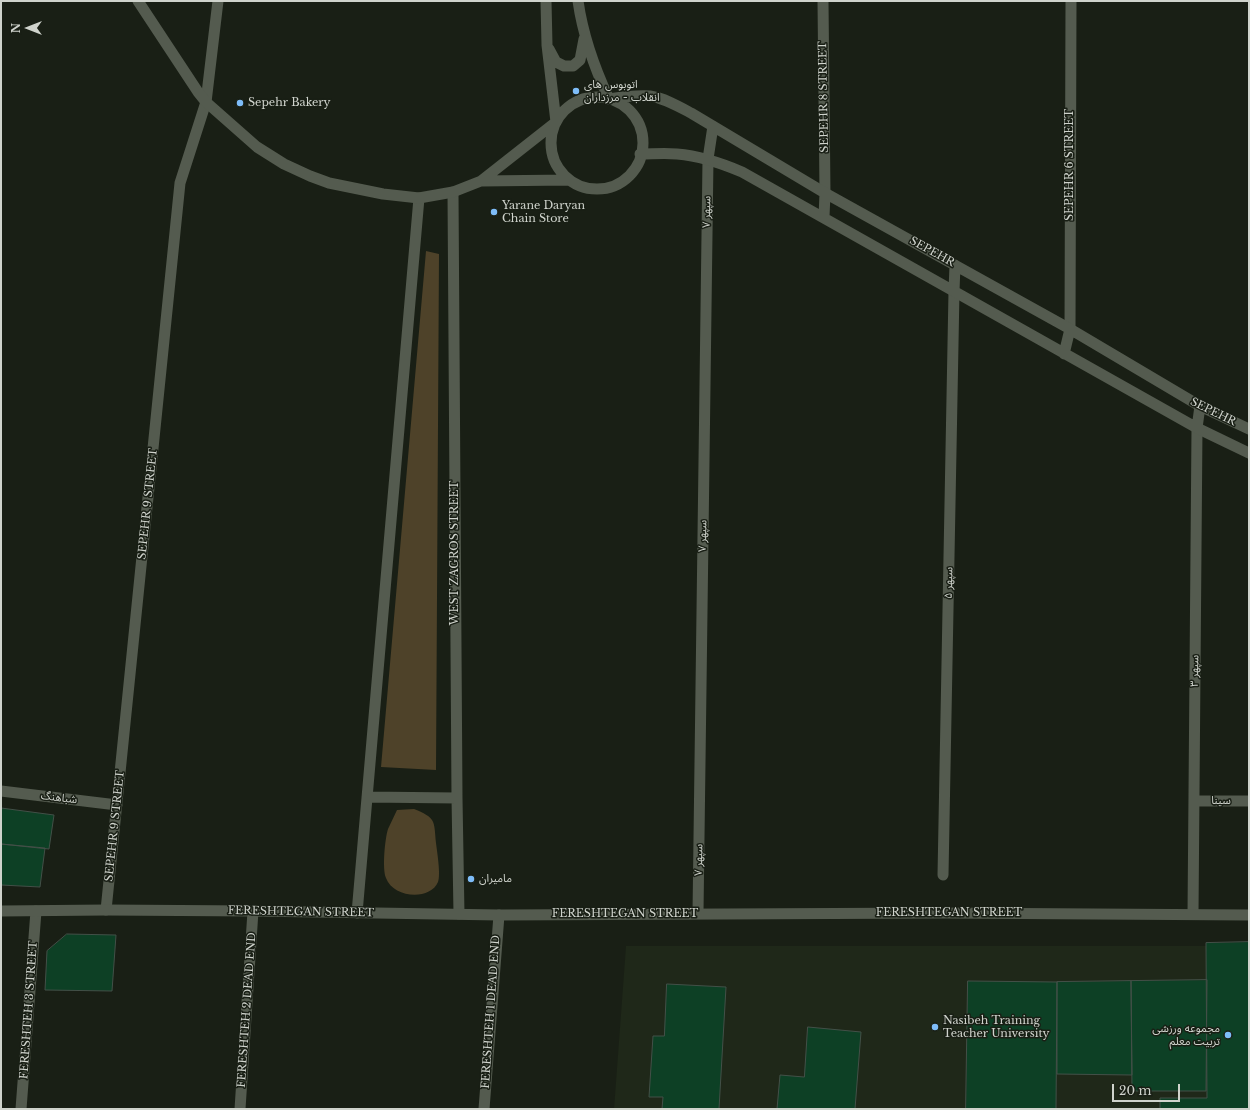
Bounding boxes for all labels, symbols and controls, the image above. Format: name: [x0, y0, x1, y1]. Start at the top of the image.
north arrow: [8, 8, 48, 48]
text: N: [9, 23, 23, 33]
street label: SEPEHR 8 STREET: [816, 41, 832, 153]
place label: اتوبوس های انقلاب - مرزداران: [584, 78, 660, 104]
marker: اتوبوس های انقلاب - مرزداران: [571, 86, 581, 96]
place label: Sepehr Bakery: [248, 96, 331, 110]
marker: Sepehr Bakery: [235, 98, 245, 108]
street label: SEPEHR 6 STREET: [1063, 109, 1077, 221]
street label: سپهر ۷: [700, 196, 714, 228]
place label: Yarane Daryan Chain Store: [502, 199, 585, 225]
marker: Yarane Daryan Chain Store: [489, 207, 499, 217]
street label: SEPEHR: [907, 234, 957, 270]
street label: SEPEHR: [1188, 395, 1238, 429]
street label: SEPEHR 9 STREET: [136, 448, 160, 560]
street label: WEST ZAGROS STREET: [448, 481, 462, 625]
street label: سپهر ۷: [696, 520, 710, 552]
street label: سپهر ۵: [942, 567, 956, 599]
street label: سپهر ۳: [1188, 655, 1202, 687]
street label: SEPEHR 9 STREET: [103, 770, 127, 882]
street label: شباهنگ: [40, 789, 78, 807]
street label: سینا: [1211, 794, 1231, 808]
street label: سپهر ۷: [692, 844, 706, 876]
place label: مامیران: [479, 872, 512, 886]
marker: مامیران: [466, 874, 476, 884]
street label: FERESHTEGAN STREET: [228, 904, 374, 920]
street label: FERESHTEGAN STREET: [876, 906, 1022, 920]
street label: FERESHTEGAN STREET: [552, 907, 698, 921]
street label: FERESHTEH 2 DEAD END: [235, 932, 259, 1088]
street label: FERESHTEH 1 DEAD END: [479, 935, 503, 1089]
street label: FERESHTEH 3 STREET: [18, 940, 40, 1080]
place label: Nasibeh Training Teacher University: [943, 1014, 1050, 1040]
marker: Nasibeh Training Teacher University: [930, 1022, 940, 1032]
place label: مجموعه ورزشی تربیت معلم: [1152, 1022, 1220, 1048]
marker: مجموعه ورزشی تربیت معلم: [1223, 1030, 1233, 1040]
scale bar: [1114, 1076, 1182, 1102]
text: 20 m: [1119, 1083, 1151, 1098]

